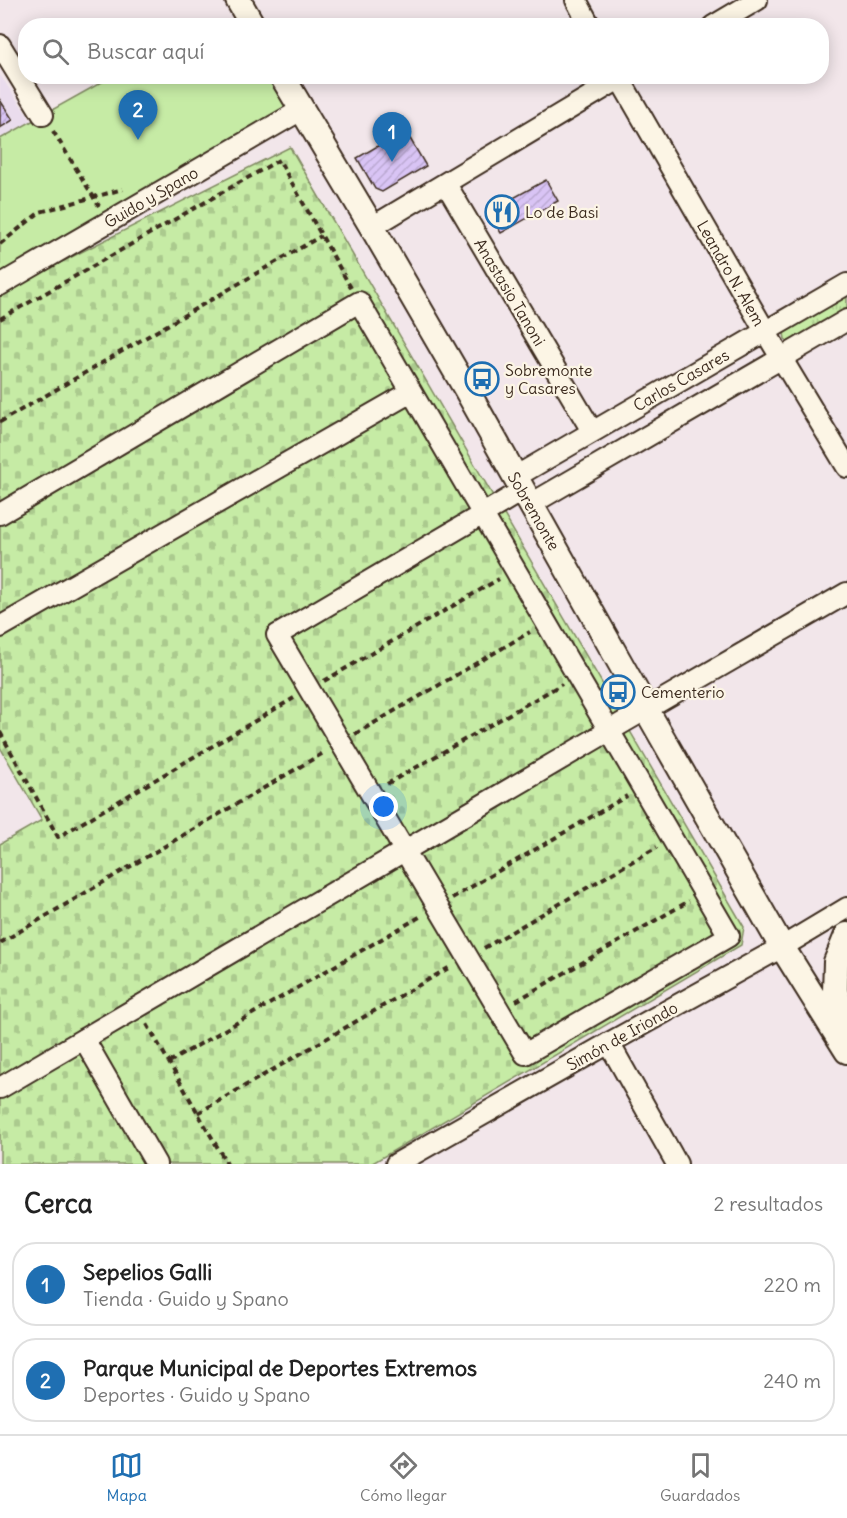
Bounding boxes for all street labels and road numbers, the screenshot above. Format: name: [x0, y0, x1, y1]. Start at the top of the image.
street label: Guido y Spano: [101, 162, 201, 232]
street label: Leandro N. Alem: [693, 217, 769, 329]
street label: Anastasio Tanoni: [470, 235, 550, 349]
street label: Carlos Casares: [629, 344, 733, 416]
street label: Sobremonte: [503, 468, 565, 554]
street label: Simón de Iriondo: [563, 997, 681, 1075]

